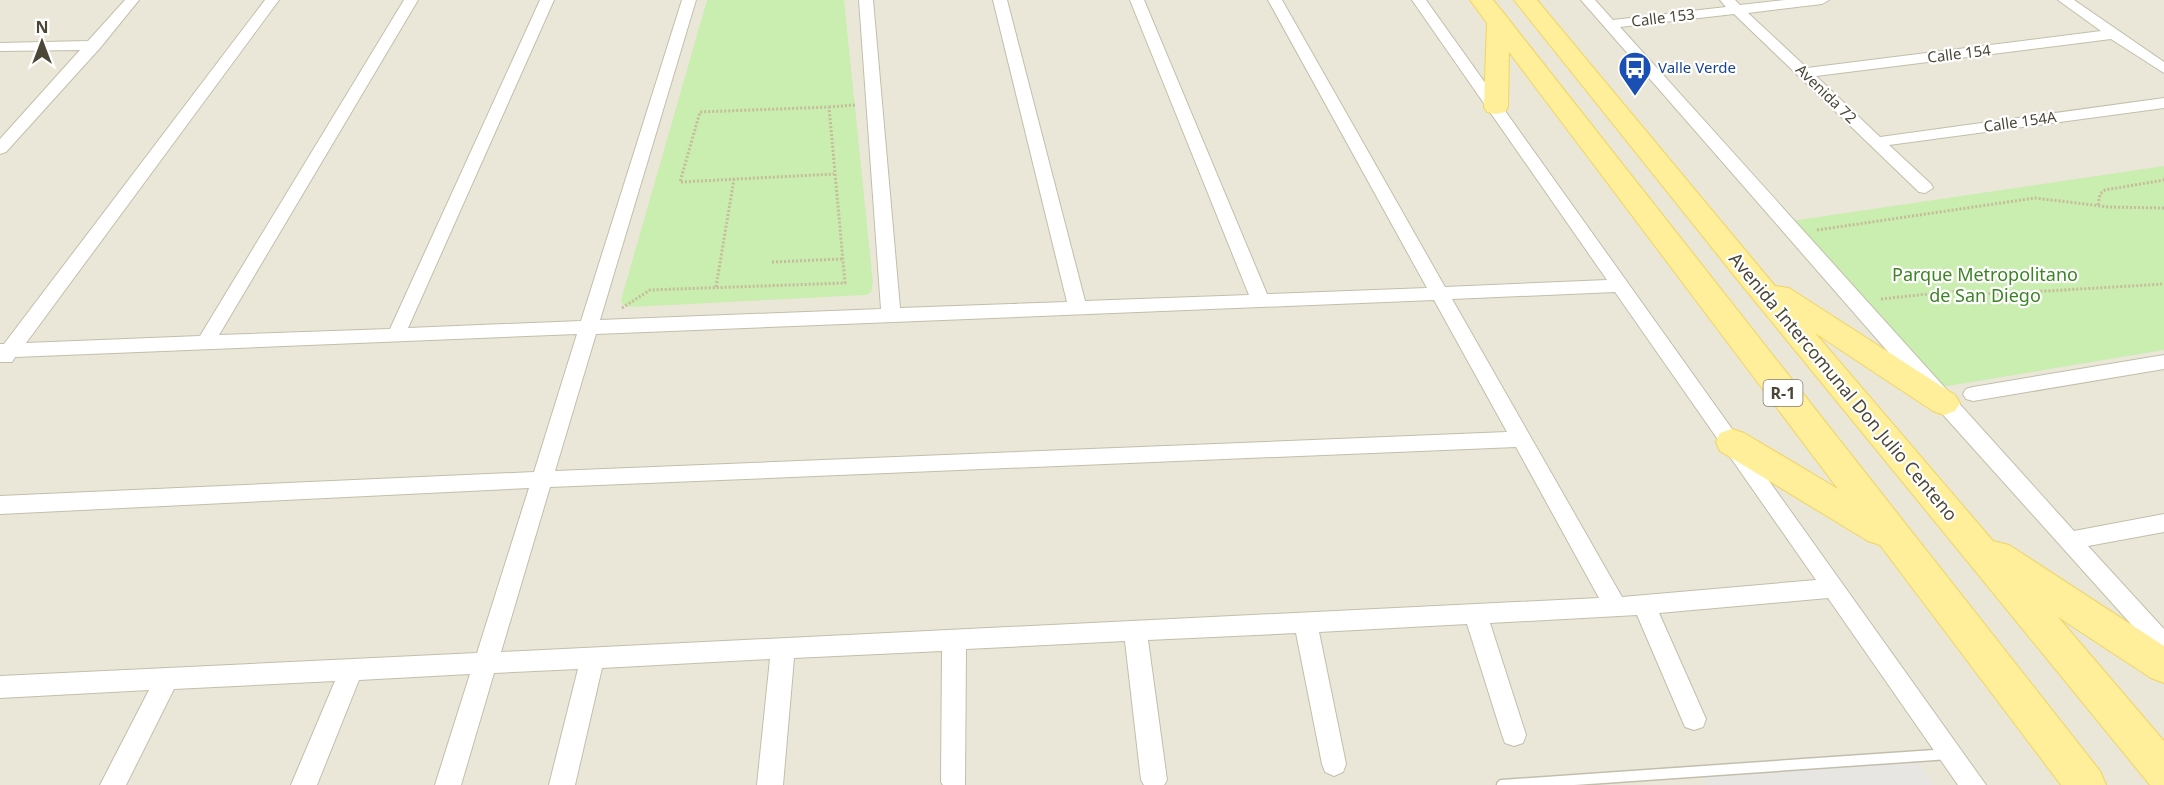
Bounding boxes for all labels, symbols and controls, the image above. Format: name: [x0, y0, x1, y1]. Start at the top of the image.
street label: Calle 153: [1630, 3, 1696, 31]
north arrow: [12, 12, 72, 72]
text: N: [35, 16, 49, 38]
street label: Calle 154: [1926, 39, 1992, 67]
bus stop icon: Valle Verde: [1617, 50, 1653, 97]
place label: Valle Verde: [1658, 57, 1736, 77]
street label: Avenida 72: [1792, 59, 1862, 127]
street label: Calle 154A: [1982, 106, 2058, 136]
street label: Avenida Intercomunal Don Julio Centeno: [1724, 247, 1963, 526]
park label: Parque Metropolitano de San Diego: [1892, 262, 2078, 307]
road number: R-1: [1764, 380, 1802, 406]

